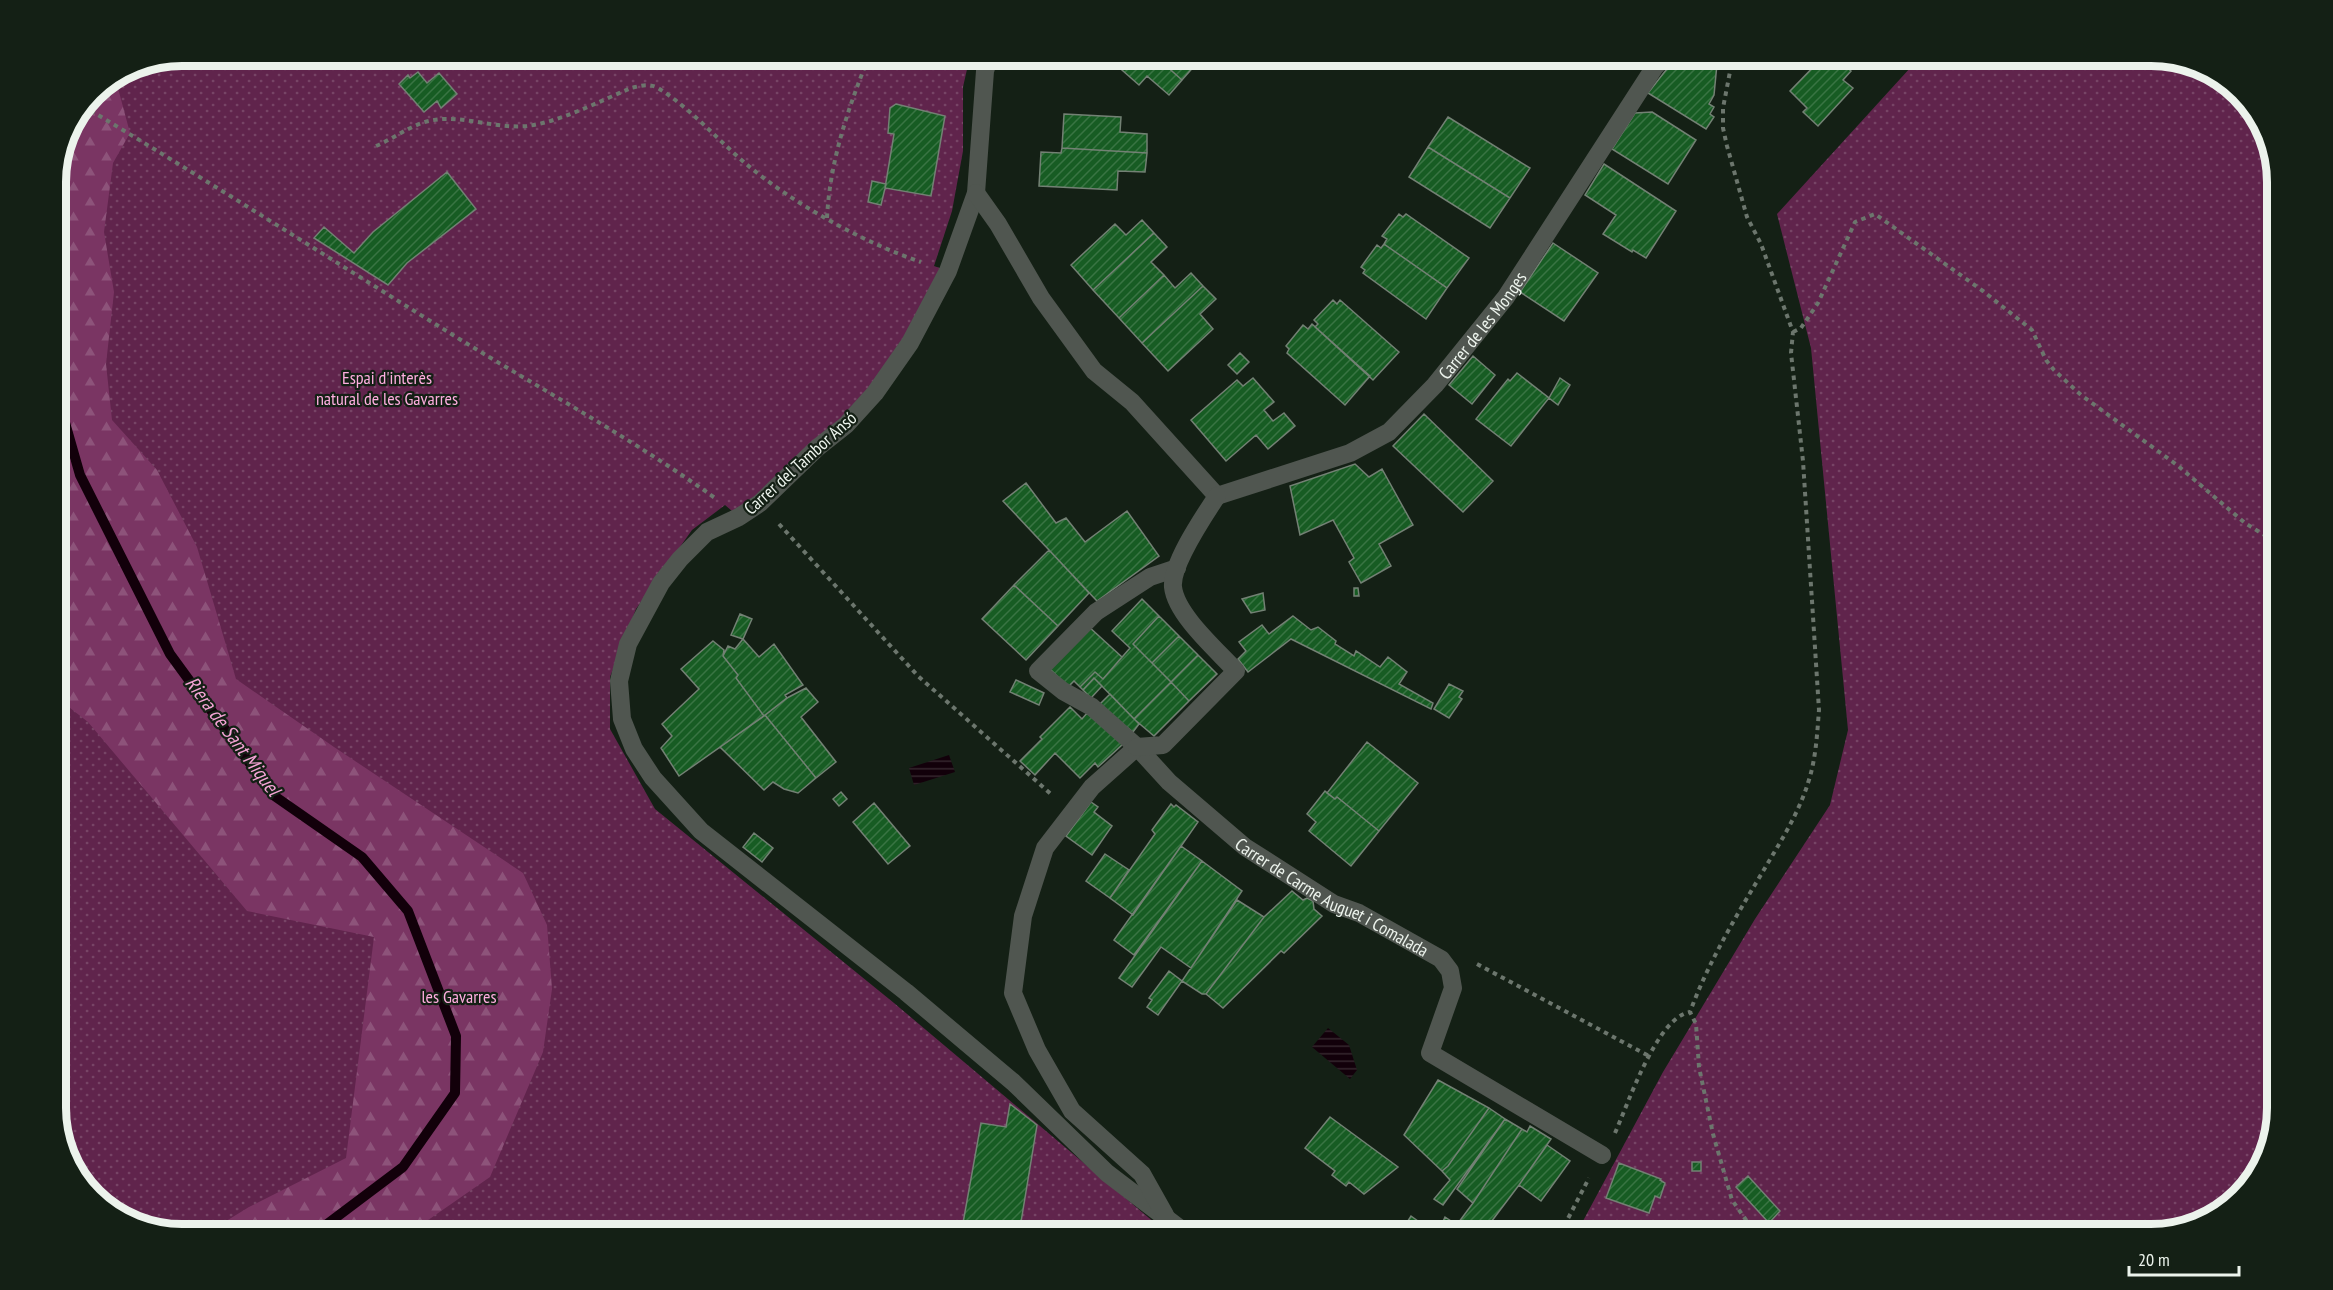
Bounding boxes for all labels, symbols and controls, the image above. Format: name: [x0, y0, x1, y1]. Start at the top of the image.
street label: Carrer de les Monges: [1433, 267, 1531, 384]
park label: Espai d'interès natural de les Gavarres: [316, 366, 458, 410]
street label: Carrer del Tambor Ansó: [739, 406, 861, 520]
water label: Riera de Sant Miquel: [179, 671, 288, 803]
street label: Carrer de Carme Auguet i Comalada: [1231, 832, 1433, 961]
park label: les Gavarres: [421, 985, 497, 1008]
scale bar: [2129, 1239, 2238, 1277]
text: 20 m: [2138, 1248, 2170, 1271]

